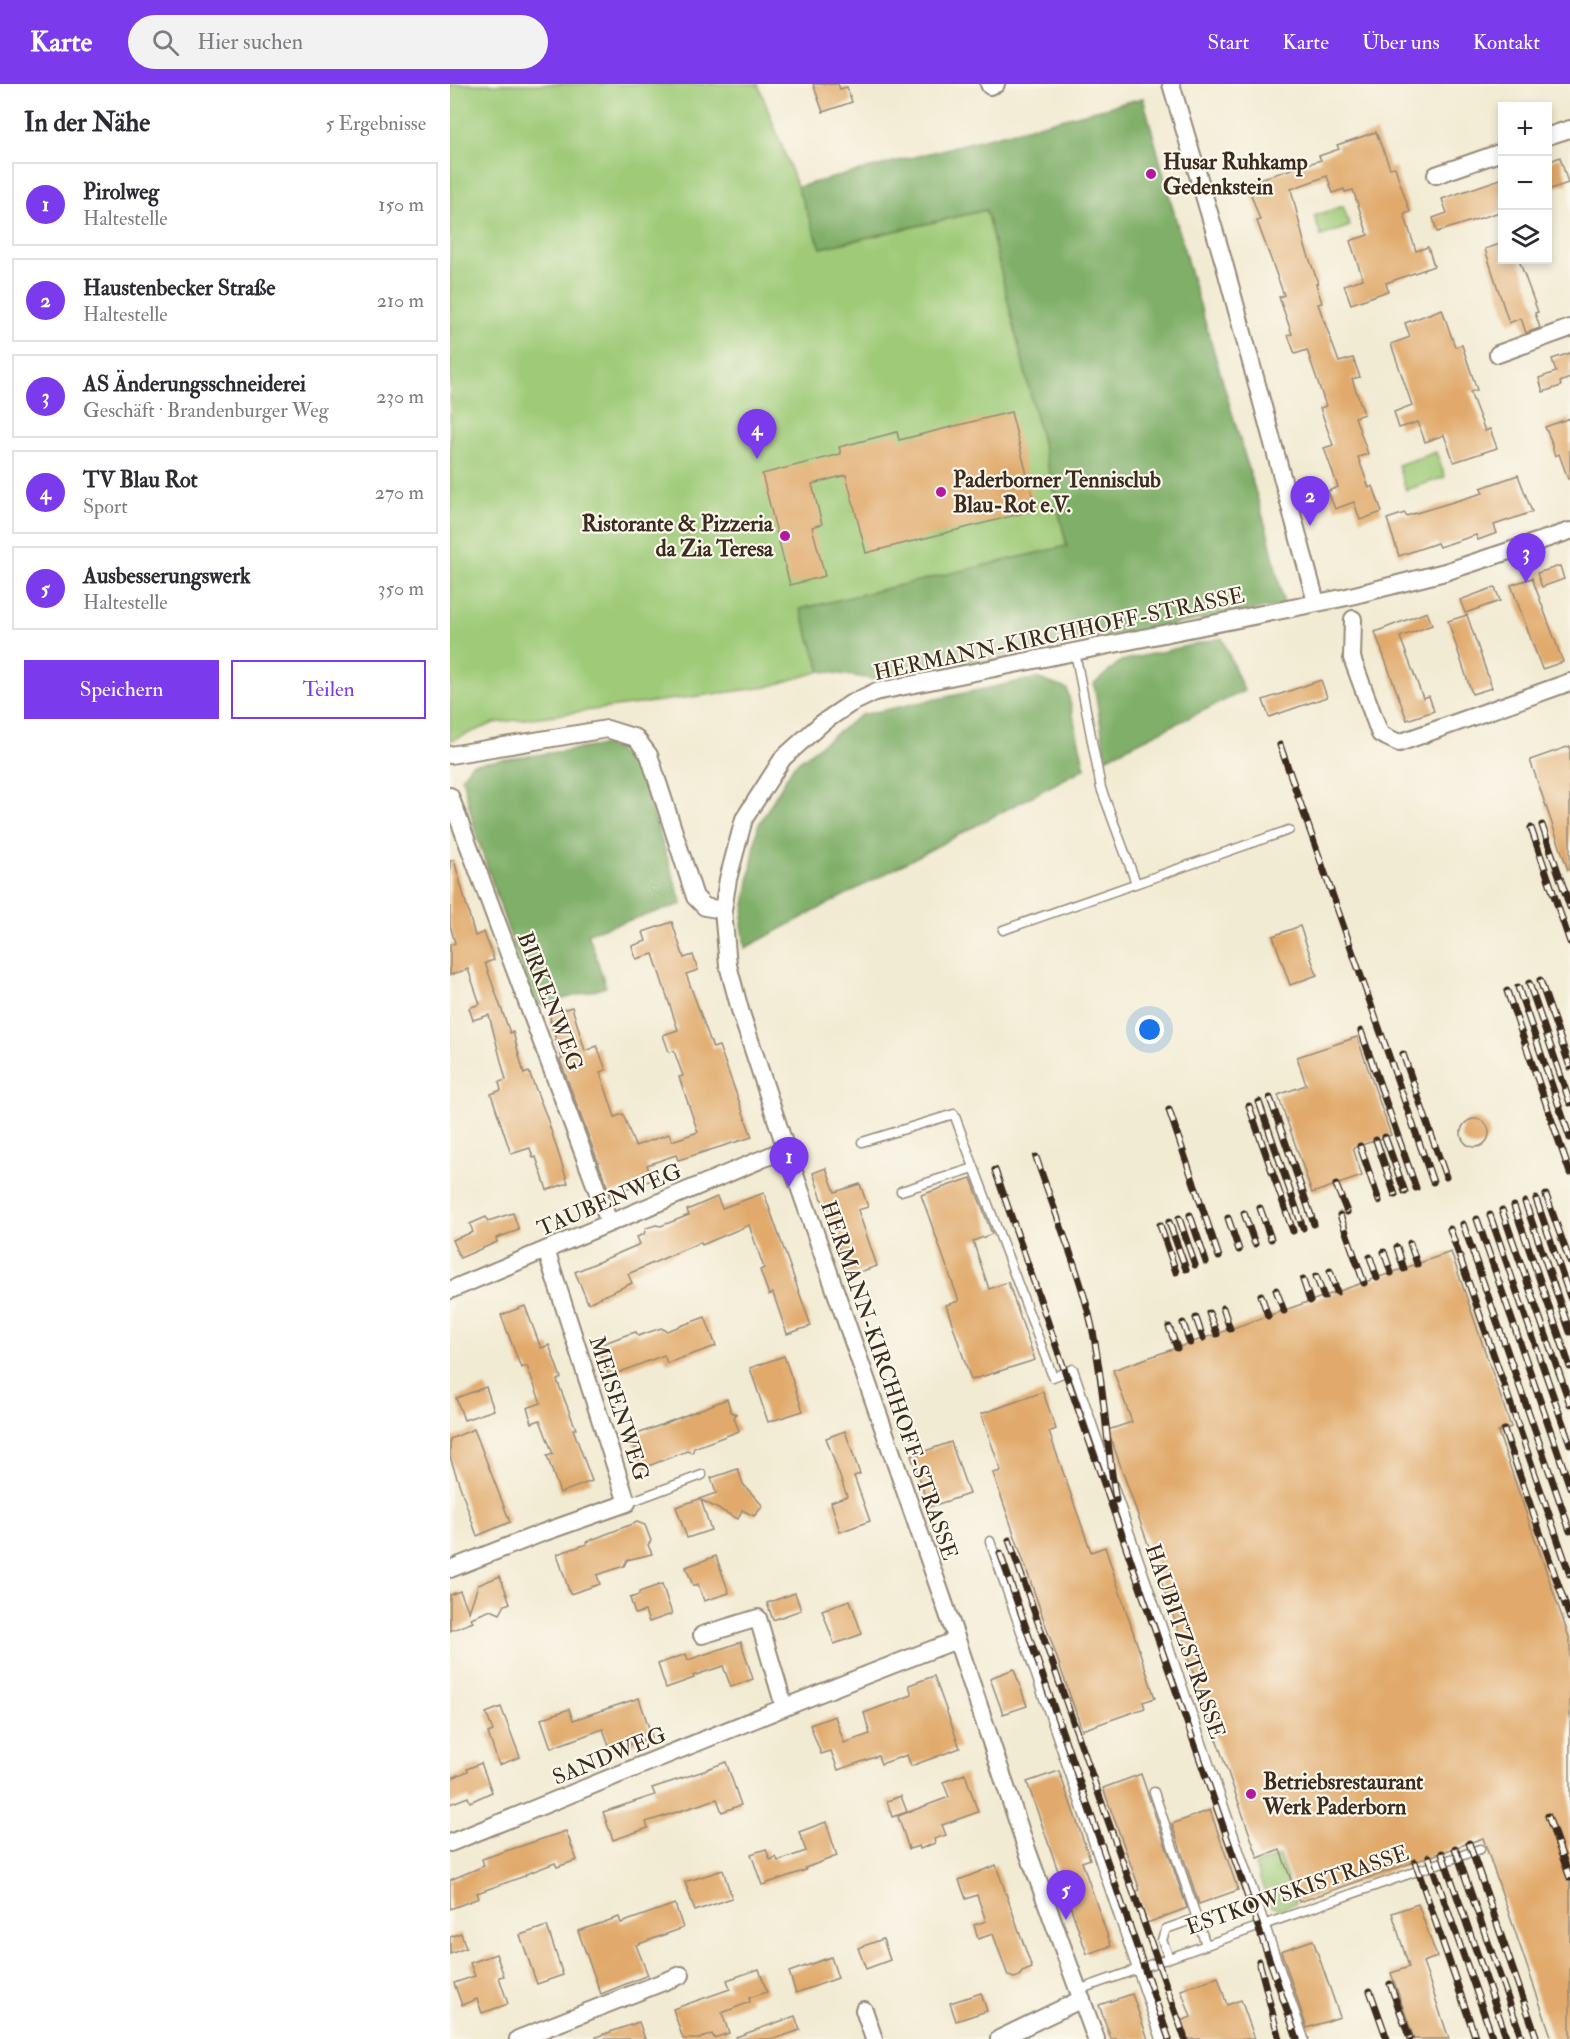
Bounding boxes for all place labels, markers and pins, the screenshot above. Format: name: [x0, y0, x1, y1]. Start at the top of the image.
place label: Husar Ruhkamp Gedenkstein: [1163, 148, 1308, 201]
marker: Husar Ruhkamp Gedenkstein: [1144, 167, 1158, 181]
pin: 4: [738, 410, 776, 459]
place label: Paderborner Tennisclub Blau-Rot e.V.: [953, 466, 1161, 519]
pin: 2: [1290, 476, 1330, 526]
marker: Paderborner Tennisclub Blau-Rot e.V.: [934, 485, 948, 499]
place label: Ristorante & Pizzeria da Zia Teresa: [582, 510, 774, 563]
marker: Ristorante & Pizzeria da Zia Teresa: [778, 529, 792, 543]
pin: 3: [1506, 534, 1546, 583]
pin: 1: [770, 1138, 808, 1187]
place label: Betriebsrestaurant Werk Paderborn: [1262, 1768, 1424, 1821]
marker: Betriebsrestaurant Werk Paderborn: [1244, 1787, 1258, 1801]
pin: 5: [1046, 1870, 1086, 1920]

